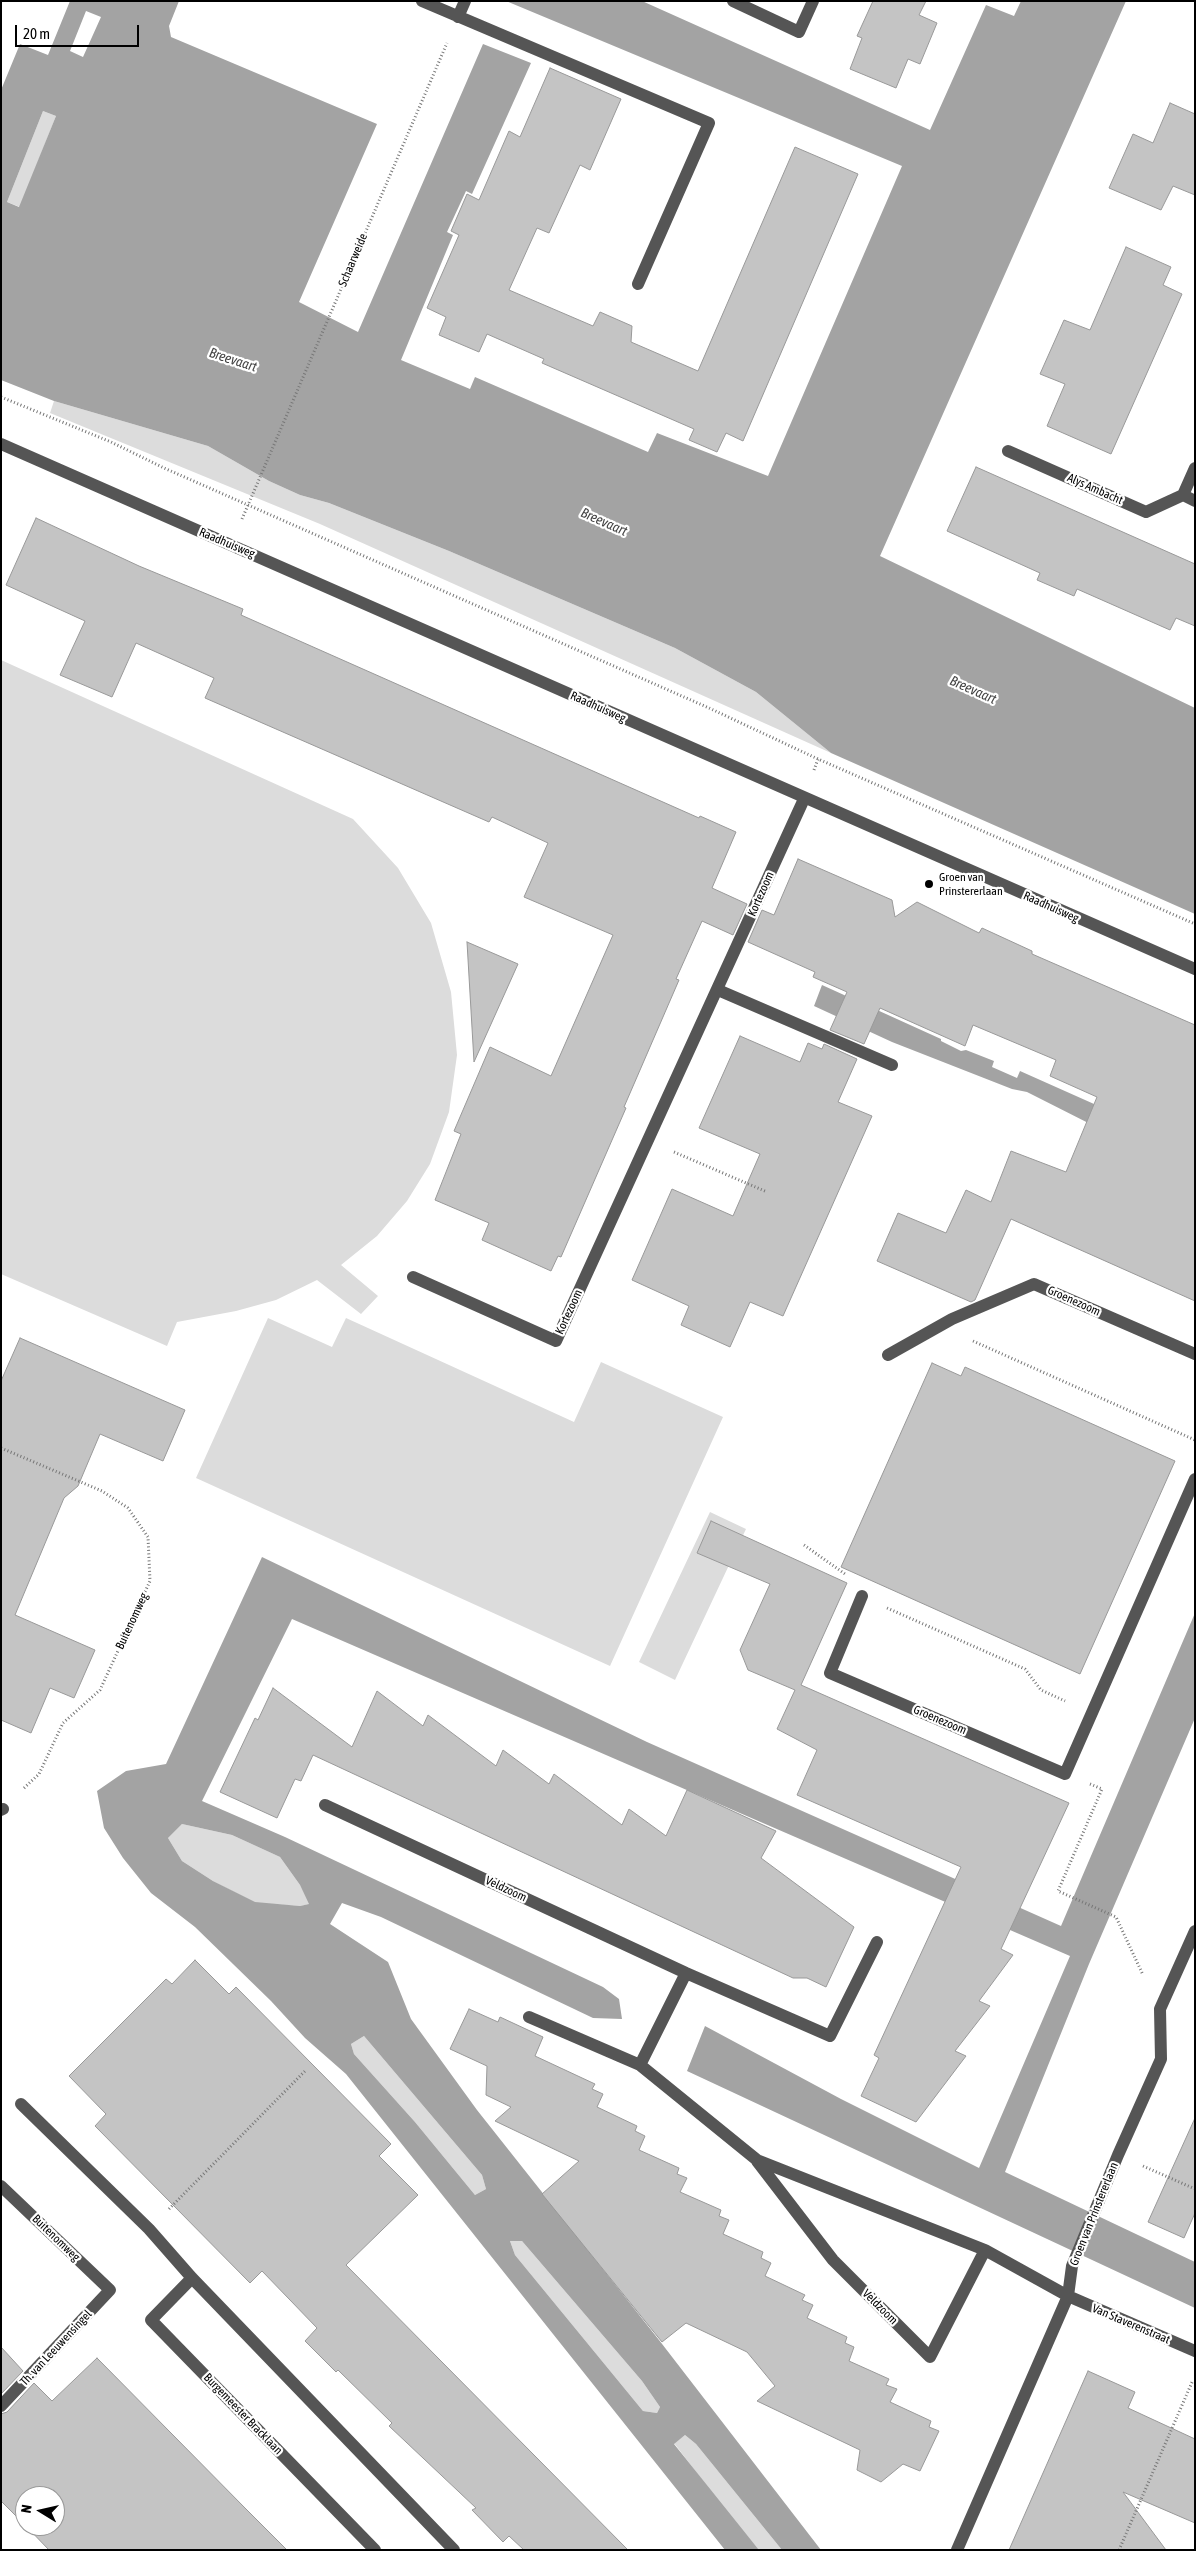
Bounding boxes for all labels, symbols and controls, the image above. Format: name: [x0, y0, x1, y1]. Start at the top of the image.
scale bar: [18, 15, 141, 47]
text: 20 m: [23, 25, 50, 42]
street label: Schaarweide: [335, 231, 371, 289]
water label: Breevaart: [207, 344, 259, 376]
street label: Alys Ambacht: [1065, 470, 1125, 508]
water label: Breevaart: [578, 504, 630, 540]
street label: Raadhuisweg: [197, 525, 257, 561]
water label: Breevaart: [947, 672, 999, 708]
street label: Raadhuisweg: [568, 688, 628, 726]
street label: Kortezoom: [745, 869, 777, 919]
place label: Groen van Prinstererlaan: [939, 870, 1003, 898]
marker: Groen van Prinstererlaan: [923, 878, 935, 890]
street label: Raadhuisweg: [1021, 888, 1081, 926]
street label: Groenezoom: [1045, 1283, 1103, 1319]
street label: Kortezoom: [552, 1287, 586, 1337]
street label: Buitenomweg: [113, 1590, 151, 1652]
street label: Groenezoom: [911, 1702, 969, 1738]
street label: Veldzoom: [483, 1873, 529, 1905]
street label: Groen van Prinstererlaan: [1067, 2160, 1121, 2268]
street label: Buitenomweg: [29, 2212, 83, 2264]
street label: Veldzoom: [859, 2286, 901, 2328]
street label: Van Staverenstraat: [1090, 2301, 1172, 2347]
street label: Th. van Leeuwensingel: [17, 2307, 95, 2389]
street label: Burgemeester Bracklaan: [201, 2370, 285, 2458]
north arrow: [15, 2486, 65, 2536]
text: N: [18, 2503, 35, 2514]

